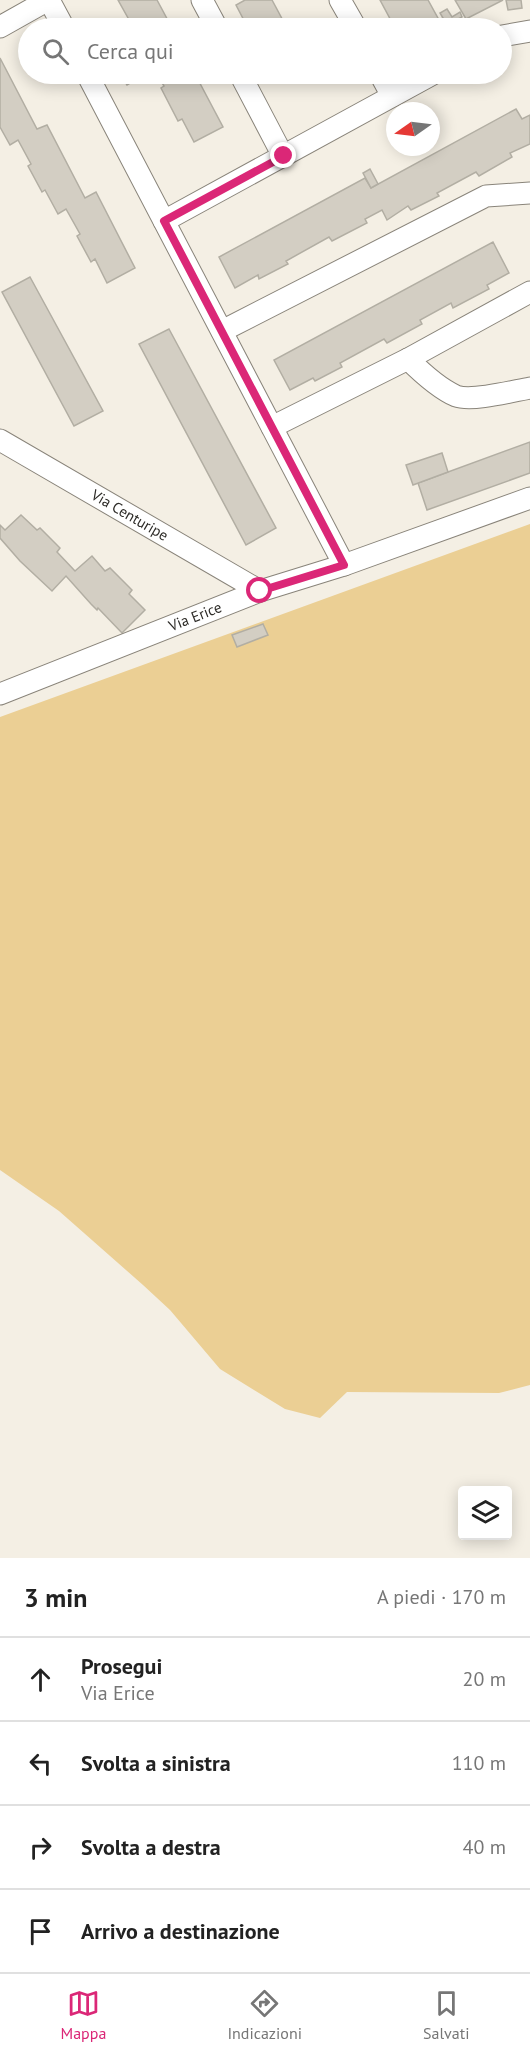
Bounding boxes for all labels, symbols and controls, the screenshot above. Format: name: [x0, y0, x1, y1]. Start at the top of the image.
search box: [18, 18, 512, 84]
icon: search: [39, 35, 72, 68]
text: Cerca qui: [87, 37, 174, 65]
north arrow: [386, 102, 440, 156]
route end: [270, 142, 296, 168]
street label: Via Centuripe: [87, 485, 172, 545]
route start: [246, 577, 272, 603]
street label: Via Erice: [165, 597, 224, 636]
map controls: [458, 1486, 512, 1540]
button: layers: [458, 1486, 512, 1540]
text: 3 min: [24, 1581, 87, 1614]
text: A piedi · 170 m: [377, 1584, 506, 1610]
text: Prosegui: [81, 1652, 162, 1680]
icon: ahead: [24, 1663, 57, 1696]
text: 20 m: [463, 1666, 506, 1692]
text: Via Erice: [81, 1680, 155, 1706]
icon: left: [24, 1747, 57, 1780]
text: Svolta a sinistra: [81, 1749, 231, 1777]
text: 110 m: [452, 1750, 506, 1776]
icon: right: [24, 1831, 57, 1864]
text: Svolta a destra: [81, 1833, 221, 1861]
text: 40 m: [463, 1834, 506, 1860]
icon: arrive: [24, 1915, 57, 1948]
text: Arrivo a destinazione: [81, 1917, 280, 1945]
tab: Mappa: [61, 1987, 106, 2043]
tab: Indicazioni: [227, 1987, 302, 2043]
tab: Salvati: [423, 1987, 469, 2043]

